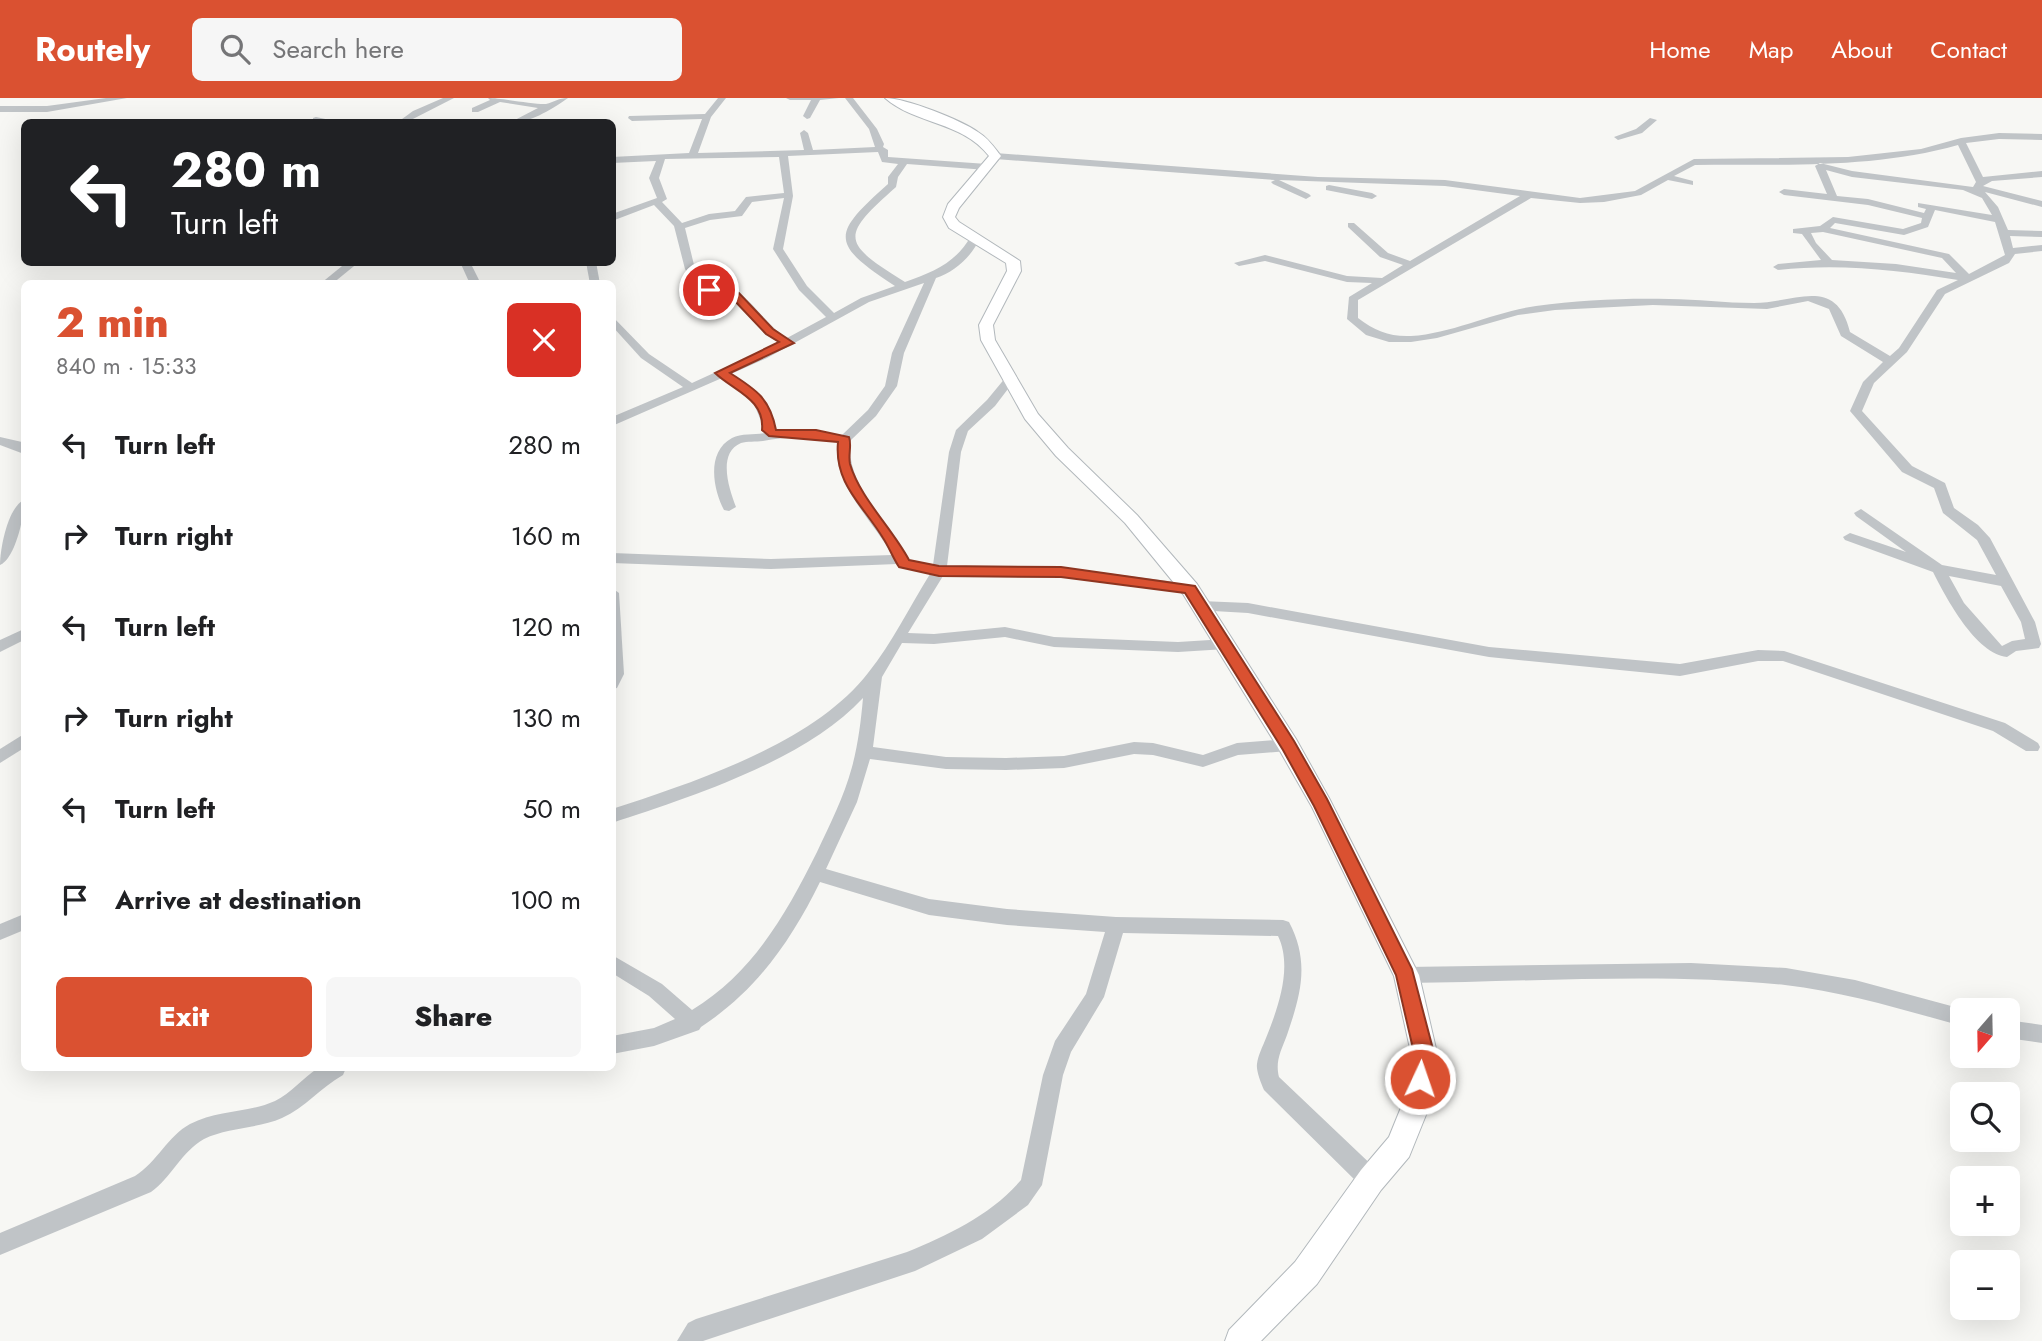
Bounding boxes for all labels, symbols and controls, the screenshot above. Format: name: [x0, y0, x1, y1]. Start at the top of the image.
search box: [192, 18, 682, 81]
text: Routely: [35, 26, 150, 73]
icon: search: [216, 30, 254, 68]
text: Search here: [272, 30, 404, 68]
text: Home: [1649, 32, 1711, 67]
text: Map: [1749, 32, 1793, 67]
text: About: [1831, 32, 1892, 67]
text: Contact: [1930, 32, 2007, 67]
text: 280 m: [171, 135, 321, 205]
icon: left: [56, 147, 147, 238]
text: Turn left: [171, 200, 278, 246]
pin: [679, 260, 739, 320]
icon: arrive: [690, 271, 728, 309]
text: 2 min: [56, 292, 169, 353]
button: close: [507, 303, 581, 377]
text: 840 m · 15:33: [56, 349, 197, 383]
icon: left: [56, 426, 94, 464]
text: Turn left: [115, 426, 215, 464]
text: 280 m: [508, 426, 581, 464]
icon: right: [56, 517, 94, 555]
text: Turn right: [115, 517, 233, 555]
text: 160 m: [511, 517, 581, 555]
icon: left: [56, 608, 94, 646]
text: Turn left: [115, 608, 215, 646]
text: 120 m: [511, 608, 581, 646]
icon: right: [56, 699, 94, 737]
text: Turn right: [115, 699, 233, 737]
text: 130 m: [511, 699, 581, 737]
icon: left: [56, 790, 94, 828]
text: Turn left: [115, 790, 215, 828]
text: 50 m: [523, 790, 581, 828]
icon: arrive: [56, 881, 94, 919]
text: Arrive at destination: [115, 881, 362, 919]
text: 100 m: [510, 881, 581, 919]
button: Exit: [56, 977, 312, 1057]
button: Share: [326, 977, 581, 1057]
north arrow: [1950, 998, 2020, 1068]
map controls: [1950, 998, 2020, 1320]
position arrow: [1383, 1042, 1457, 1116]
button: search: [1950, 1082, 2020, 1152]
button: +: [1950, 1166, 2020, 1236]
button: −: [1950, 1250, 2020, 1320]

